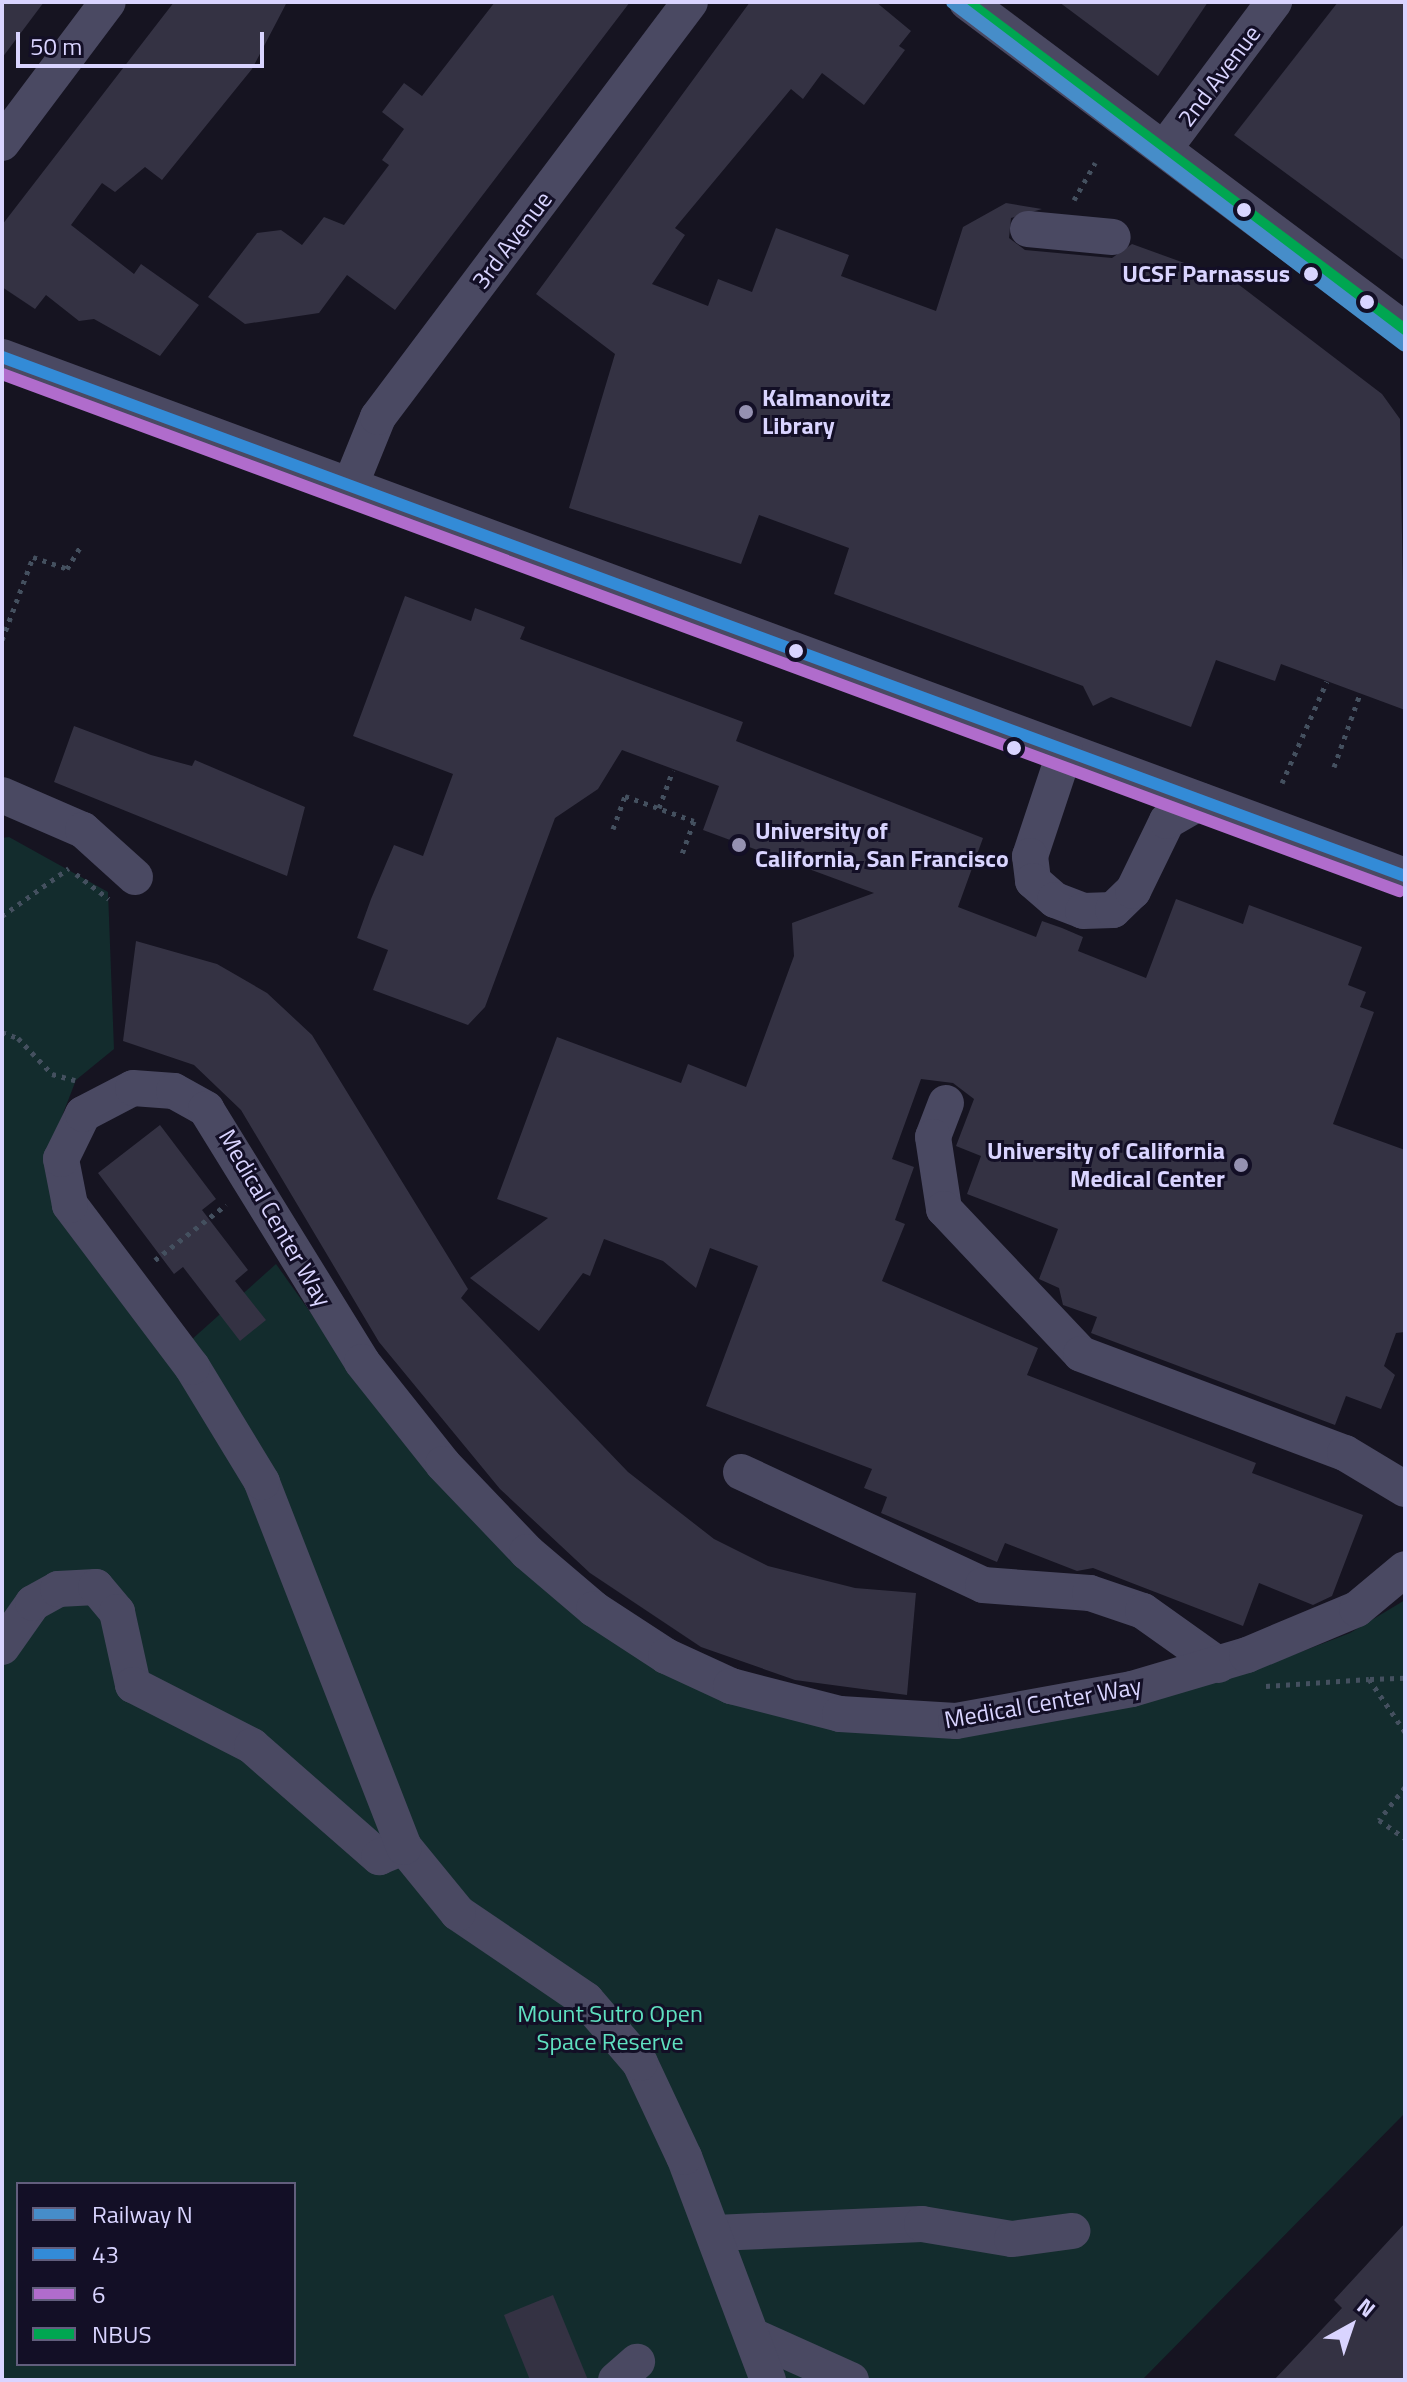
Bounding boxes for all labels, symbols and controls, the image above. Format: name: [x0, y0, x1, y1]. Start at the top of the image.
scale bar: [20, 16, 268, 66]
street label: 2nd Avenue: [1172, 20, 1266, 132]
text: 50 m: [30, 28, 82, 64]
street label: 3rd Avenue: [466, 186, 558, 294]
unlabelled marker: [1236, 202, 1252, 218]
place label: UCSF Parnassus: [1122, 260, 1290, 288]
marker: UCSF Parnassus: [1297, 260, 1325, 288]
unlabelled marker: [1359, 294, 1375, 310]
place label: Kalmanovitz Library: [762, 384, 891, 440]
marker: Kalmanovitz Library: [737, 403, 755, 421]
unlabelled marker: [788, 643, 804, 659]
unlabelled marker: [1006, 740, 1022, 756]
place label: University of California, San Francisco: [755, 817, 1009, 873]
marker: University of California, San Francisco: [730, 836, 748, 854]
street label: Medical Center Way: [213, 1124, 337, 1312]
place label: University of California Medical Center: [987, 1137, 1225, 1193]
marker: University of California Medical Center: [1232, 1156, 1250, 1174]
street label: Medical Center Way: [942, 1671, 1144, 1735]
park label: Mount Sutro Open Space Reserve: [517, 2000, 703, 2056]
legend: [16, 2182, 296, 2366]
text: Railway N: [92, 2196, 193, 2232]
text: 43: [92, 2236, 119, 2272]
text: 6: [92, 2276, 105, 2312]
north arrow: [1311, 2286, 1391, 2366]
text: N: [1350, 2290, 1383, 2326]
text: NBUS: [92, 2316, 151, 2352]

